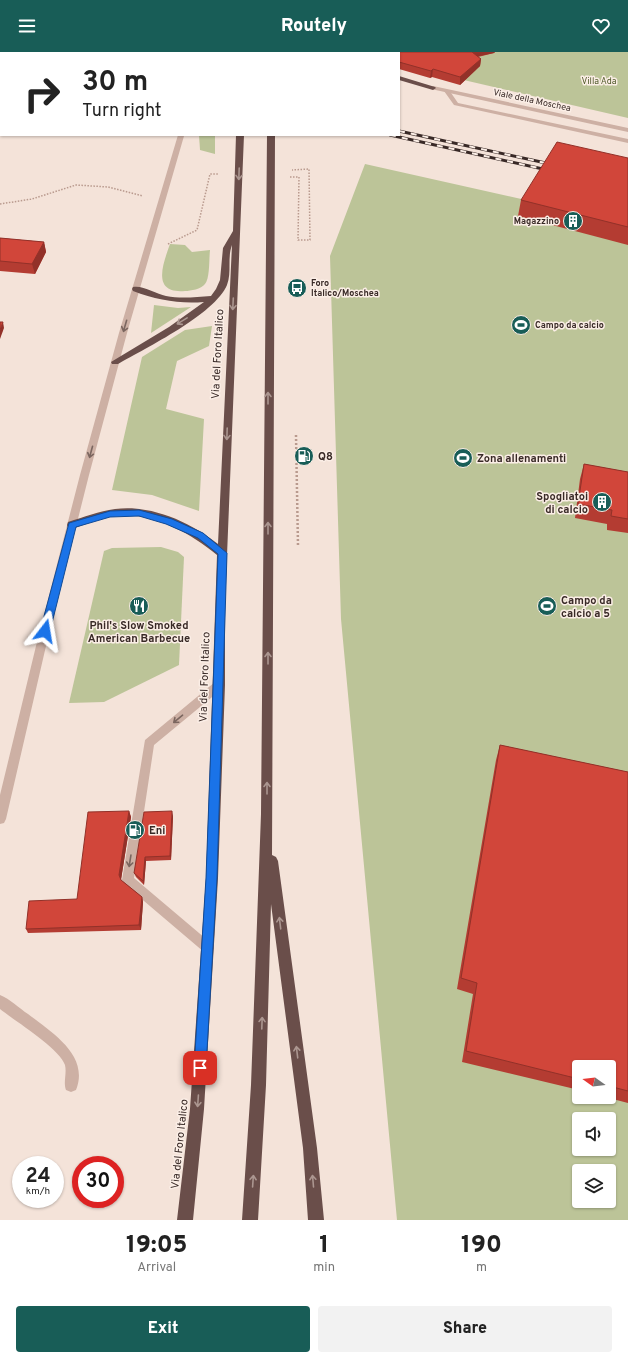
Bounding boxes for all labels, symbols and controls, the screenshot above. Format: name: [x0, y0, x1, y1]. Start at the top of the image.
icon: menu: [16, 15, 38, 37]
text: Routely: [281, 15, 347, 38]
icon: heart: [590, 15, 612, 37]
text: 30 m: [82, 65, 148, 101]
icon: right: [16, 68, 68, 120]
park label: Villa Ada: [581, 76, 617, 87]
street label: Viale della Moschea: [492, 87, 572, 114]
text: Turn right: [82, 100, 162, 123]
one-way arrow: [235, 167, 243, 180]
building icon: Magazzino: [562, 210, 584, 232]
place label: Magazzino: [514, 216, 559, 227]
bus stop icon: Foro Italico/Moschea: [286, 277, 308, 299]
place label: Foro Italico/Moschea: [311, 278, 379, 299]
one-way arrow: [230, 297, 237, 310]
street label: Via del Foro Italico: [209, 309, 227, 400]
sports icon: Campo da calcio: [510, 314, 532, 336]
one-way arrow: [177, 317, 188, 325]
one-way arrow: [121, 319, 128, 332]
place label: Campo da calcio: [535, 320, 604, 331]
one-way arrow: [264, 392, 272, 405]
one-way arrow: [224, 427, 231, 440]
one-way arrow: [87, 445, 95, 458]
fuel station icon: Q8: [293, 445, 315, 467]
sports icon: Zona allenamenti: [452, 447, 474, 469]
place label: Q8: [318, 450, 333, 464]
place label: Zona allenamenti: [477, 452, 566, 466]
place label: Spogliatoi di calcio: [536, 490, 588, 517]
building icon: Spogliatoi di calcio: [591, 491, 613, 513]
one-way arrow: [264, 522, 272, 535]
place label: Campo da calcio a 5: [561, 594, 612, 621]
restaurant icon: Phil's Slow Smoked American Barbecue: [128, 595, 150, 617]
sports icon: Campo da calcio a 5: [536, 595, 558, 617]
position arrow: [24, 610, 66, 652]
place label: Phil's Slow Smoked American Barbecue: [88, 619, 190, 646]
street label: Via del Foro Italico: [196, 632, 214, 722]
one-way arrow: [264, 652, 272, 665]
one-way arrow: [173, 714, 183, 723]
one-way arrow: [263, 782, 271, 795]
fuel station icon: Eni: [124, 819, 146, 841]
place label: Eni: [149, 824, 165, 838]
one-way arrow: [126, 855, 134, 868]
one-way arrow: [276, 917, 284, 930]
one-way arrow: [258, 1017, 265, 1030]
one-way arrow: [293, 1046, 301, 1059]
pin: [183, 1051, 217, 1085]
icon: arrive: [189, 1057, 211, 1079]
north arrow: [572, 1060, 616, 1104]
map controls: [572, 1060, 616, 1208]
one-way arrow: [194, 1094, 201, 1107]
street label: Via del Foro Italico: [168, 1098, 192, 1190]
button: sound: [572, 1112, 616, 1156]
speed limit sign: 30: [72, 1156, 124, 1208]
text: 24: [25, 1164, 51, 1190]
button: layers: [572, 1164, 616, 1208]
one-way arrow: [249, 1175, 256, 1188]
one-way arrow: [309, 1175, 316, 1188]
text: km/h: [26, 1185, 50, 1198]
text: 19:05: [126, 1231, 187, 1261]
text: 1: [319, 1231, 329, 1261]
text: 190: [461, 1231, 502, 1261]
text: Arrival: [137, 1260, 176, 1276]
text: min: [313, 1260, 335, 1276]
text: m: [476, 1260, 487, 1276]
button: Exit: [16, 1306, 310, 1352]
button: Share: [318, 1306, 612, 1352]

